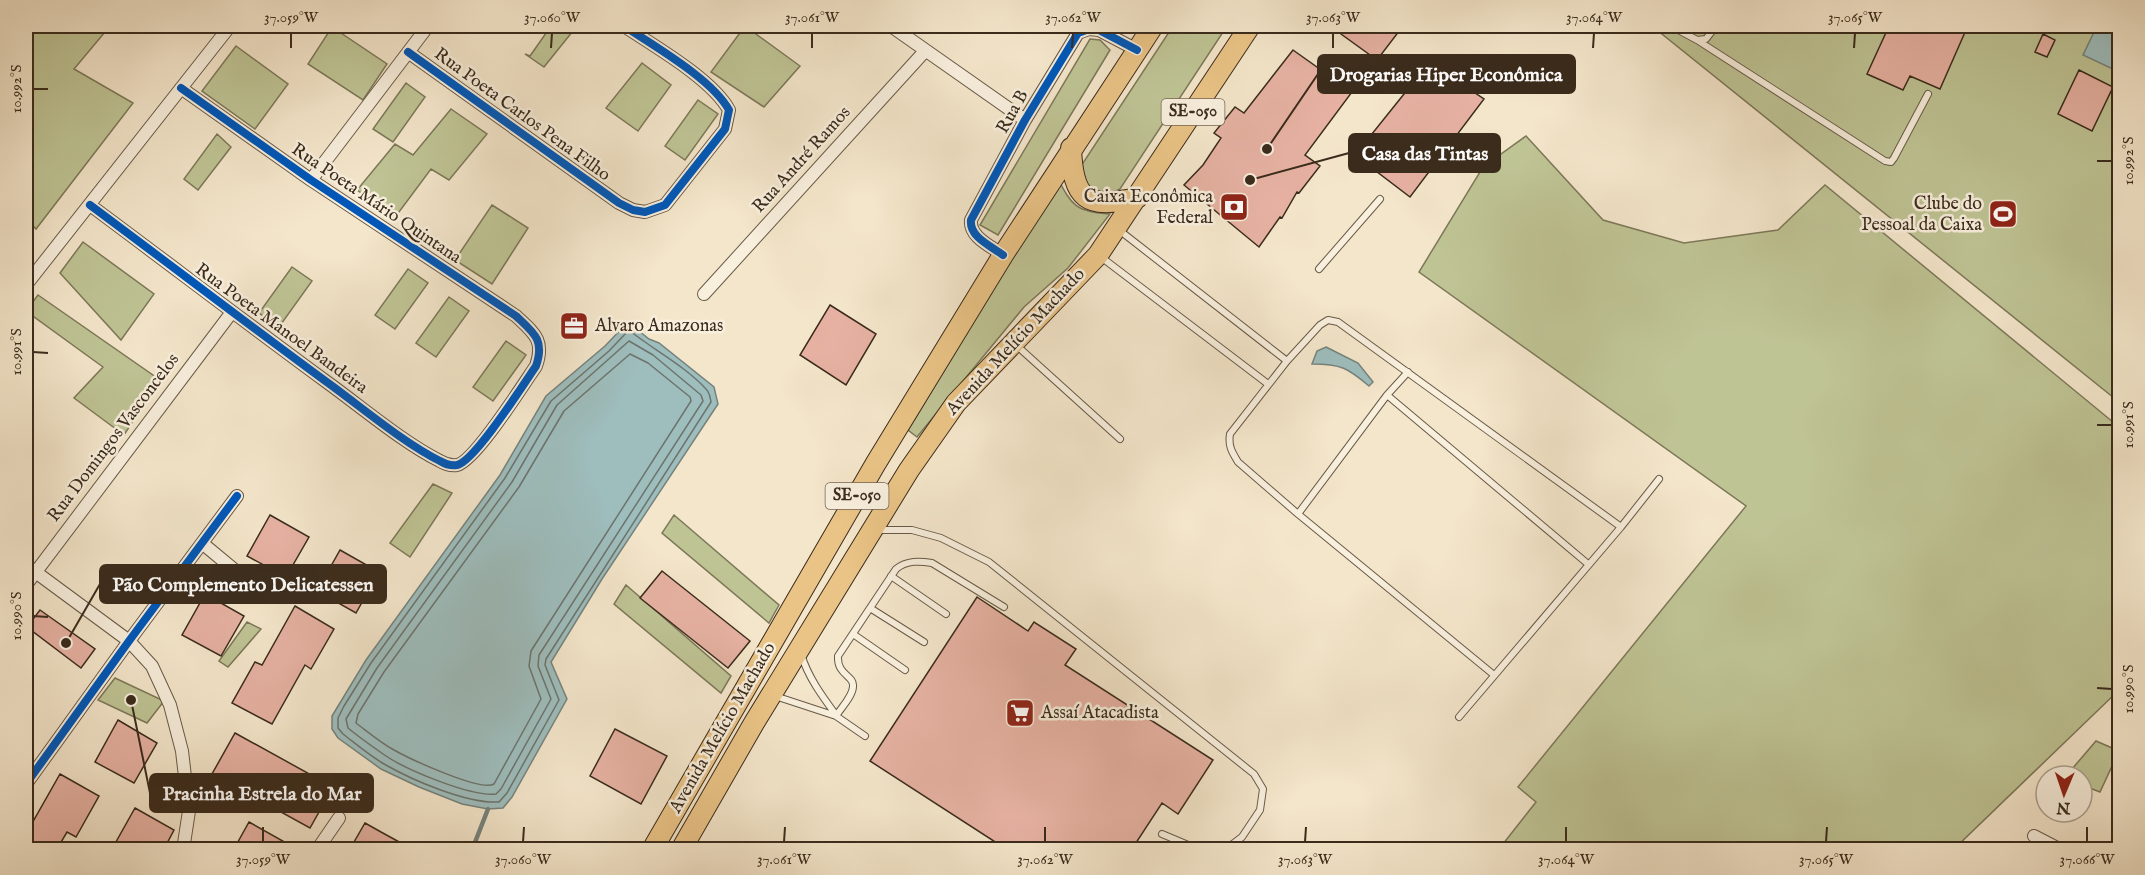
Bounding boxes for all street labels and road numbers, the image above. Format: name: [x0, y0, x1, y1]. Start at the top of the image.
street label: Rua Poeta Carlos Pena Filho: [429, 43, 615, 187]
street label: Rua B: [992, 86, 1034, 138]
road number: SE-050: [1162, 99, 1224, 125]
street label: Rua André Ramos: [748, 102, 856, 218]
street label: Rua Poeta Mário Quintana: [287, 139, 466, 270]
street label: Rua Poeta Manoel Bandeira: [190, 259, 372, 400]
street label: Avenida Melício Machado: [941, 263, 1091, 421]
street label: Rua Domingos Vasconcelos: [43, 349, 185, 527]
road number: SE-050: [826, 483, 888, 509]
street label: Avenida Melício Machado: [664, 638, 781, 818]

